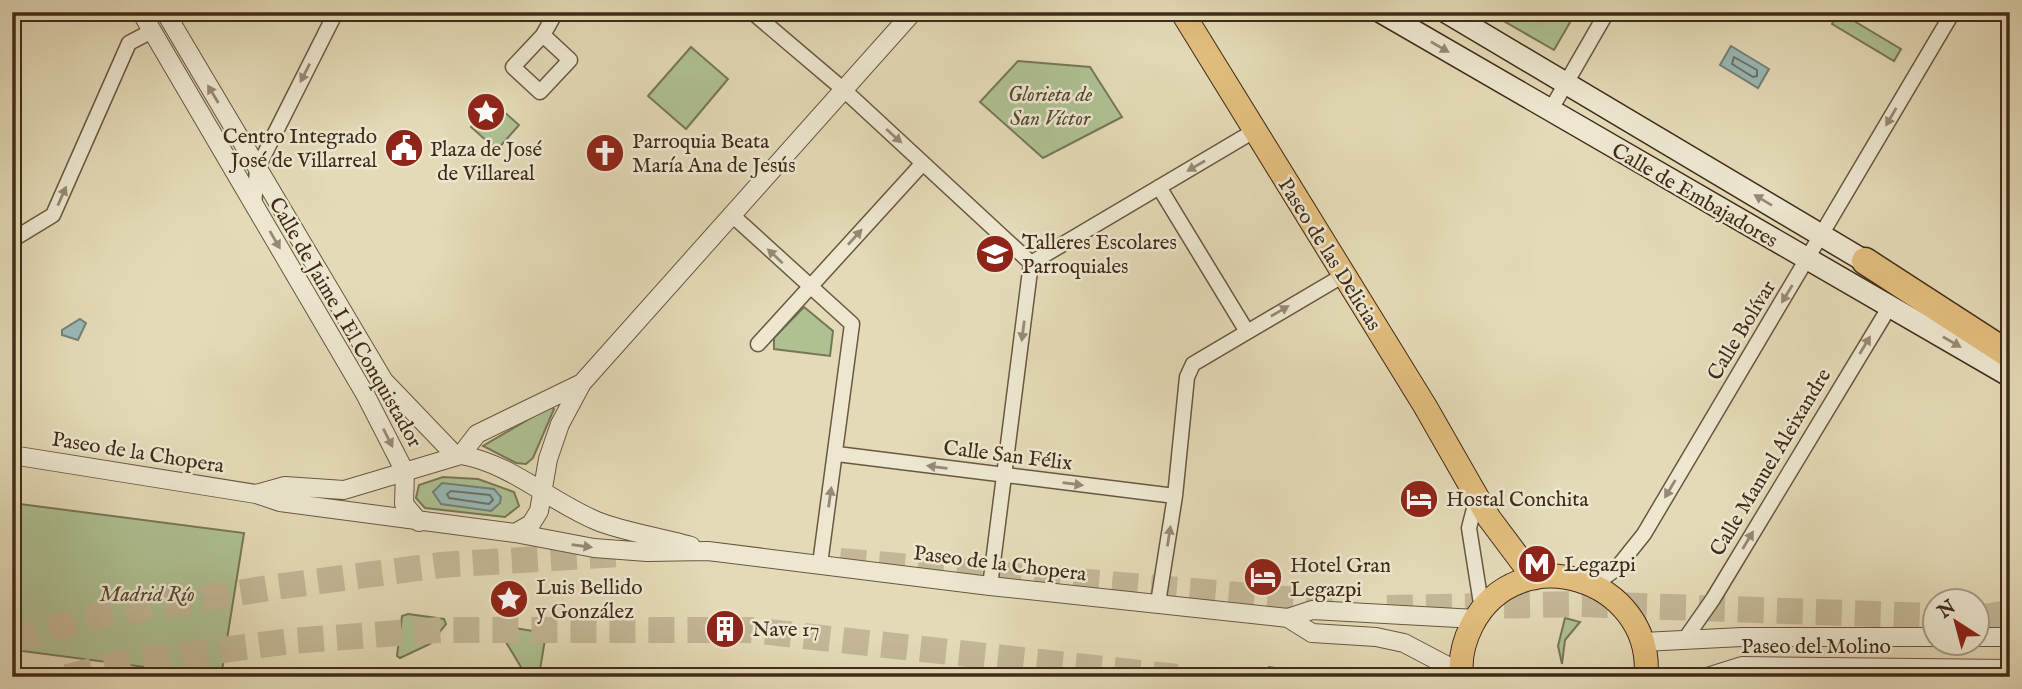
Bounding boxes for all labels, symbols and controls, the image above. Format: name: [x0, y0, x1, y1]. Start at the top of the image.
one-way arrow: [1430, 40, 1449, 53]
one-way arrow: [300, 63, 311, 83]
park label: Glorieta de San Víctor: [1008, 82, 1092, 133]
one-way arrow: [207, 84, 219, 103]
place icon: Plaza de José de Villareal: [465, 91, 507, 133]
one-way arrow: [1885, 107, 1898, 126]
place label: Centro Integrado José de Villarreal: [223, 124, 377, 175]
public building icon: Centro Integrado José de Villarreal: [383, 127, 425, 169]
one-way arrow: [885, 128, 902, 144]
place label: Parroquia Beata María Ana de Jesús: [632, 129, 796, 180]
church icon: Parroquia Beata María Ana de Jesús: [584, 132, 626, 174]
place label: Plaza de José de Villareal: [430, 137, 542, 188]
street label: Calle de Embajadores: [1606, 138, 1782, 255]
one-way arrow: [1186, 160, 1205, 172]
street label: Paseo de las Delicias: [1271, 173, 1387, 336]
one-way arrow: [56, 185, 67, 206]
street label: Calle de Jaime I El Conquistador: [262, 193, 428, 453]
one-way arrow: [1754, 194, 1773, 207]
one-way arrow: [847, 228, 863, 246]
place label: Talleres Escolares Parroquiales: [1022, 230, 1177, 281]
one-way arrow: [268, 231, 281, 250]
school or university icon: Talleres Escolares Parroquiales: [974, 233, 1016, 275]
one-way arrow: [767, 248, 784, 264]
street label: Calle Bolívar: [1702, 276, 1783, 386]
one-way arrow: [1781, 284, 1793, 303]
one-way arrow: [1271, 305, 1290, 317]
one-way arrow: [1017, 320, 1028, 342]
one-way arrow: [1858, 335, 1871, 354]
one-way arrow: [1942, 336, 1961, 348]
street label: Calle Manuel Aleixandre: [1704, 364, 1838, 562]
street label: Paseo de la Chopera: [50, 427, 227, 481]
one-way arrow: [382, 428, 393, 448]
street label: Calle San Félix: [942, 435, 1074, 478]
one-way arrow: [926, 462, 948, 473]
hotel icon: Hostal Conchita: [1398, 478, 1440, 520]
one-way arrow: [1062, 479, 1084, 490]
one-way arrow: [1664, 480, 1677, 499]
one-way arrow: [825, 486, 836, 508]
place label: Hostal Conchita: [1446, 487, 1589, 514]
one-way arrow: [1164, 525, 1175, 547]
one-way arrow: [1742, 530, 1754, 550]
street label: Paseo de la Chopera: [912, 540, 1089, 589]
one-way arrow: [571, 541, 593, 552]
metro station icon: Legazpi: [1516, 543, 1558, 585]
place label: Legazpi: [1564, 552, 1636, 579]
place label: Hotel Gran Legazpi: [1290, 553, 1391, 604]
hotel icon: Hotel Gran Legazpi: [1242, 556, 1284, 598]
place label: Luis Bellido y González: [535, 575, 643, 626]
place icon: Luis Bellido y González: [488, 578, 530, 620]
park label: Madrid Río: [99, 582, 195, 609]
north arrow: [1920, 588, 1990, 658]
text: N: [1933, 595, 1961, 625]
building icon: Nave 17: [704, 608, 746, 650]
place label: Nave 17: [752, 617, 820, 644]
street label: Paseo del Molino: [1741, 634, 1891, 661]

